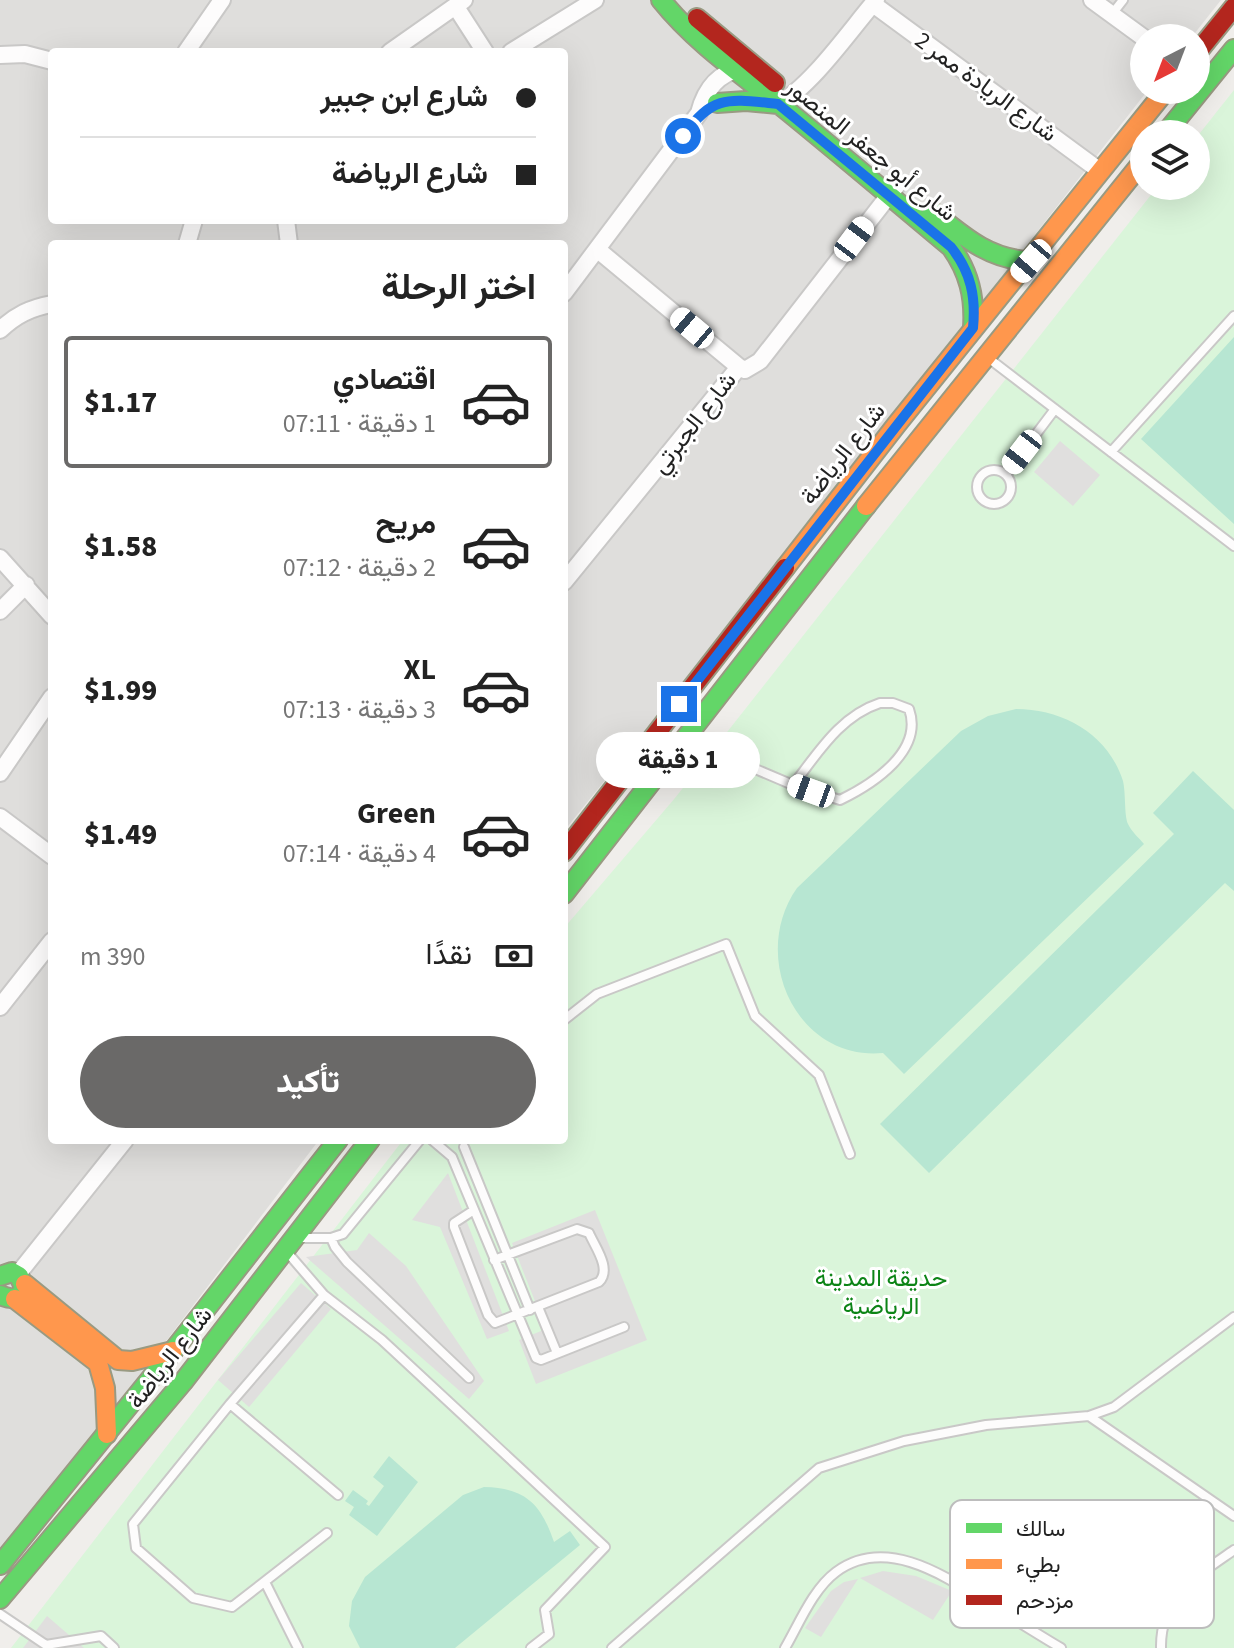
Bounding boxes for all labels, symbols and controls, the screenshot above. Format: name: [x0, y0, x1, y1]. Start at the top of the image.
street label: شارع الريادة ممر 2: [908, 23, 1064, 151]
north arrow: [1130, 24, 1210, 104]
map controls: [1130, 24, 1210, 200]
street label: شارع أبو جعفر المنصور: [777, 69, 964, 230]
text: شارع ابن جبير: [320, 75, 488, 118]
route start: [665, 118, 701, 154]
button: layers: [1130, 120, 1210, 200]
text: شارع الرياضة: [332, 152, 488, 195]
car: [830, 213, 878, 265]
car: [1006, 235, 1056, 287]
text: اختر الرحلة: [381, 262, 536, 313]
car: [666, 303, 718, 353]
text: اقتصادي: [333, 358, 436, 401]
street label: شارع الجبرتي: [643, 365, 746, 482]
icon: car: [460, 366, 532, 438]
text: $1.17: [84, 381, 157, 424]
street label: شارع الرياضة: [792, 396, 894, 512]
text: 1 دقيقة · 07:11: [283, 405, 436, 442]
car: [998, 426, 1046, 478]
text: مريح: [376, 502, 436, 545]
icon: car: [460, 510, 532, 582]
text: $1.58: [84, 525, 157, 568]
text: 2 دقيقة · 07:12: [283, 549, 436, 586]
text: XL: [403, 648, 436, 691]
icon: car: [460, 654, 532, 726]
text: $1.99: [84, 669, 157, 712]
route end: [661, 686, 697, 722]
text: 3 دقيقة · 07:13: [283, 691, 436, 728]
callout: 1 دقيقة: [597, 732, 761, 788]
text: 1 دقيقة: [638, 741, 718, 778]
car: [784, 772, 838, 810]
text: Green: [357, 792, 436, 835]
icon: car: [460, 798, 532, 870]
text: $1.49: [84, 813, 157, 856]
text: 4 دقيقة · 07:14: [283, 835, 436, 872]
text: نقدًا: [426, 933, 472, 976]
icon: cash: [492, 934, 536, 978]
text: 390 m: [80, 938, 146, 975]
button: تأكيد: [80, 1036, 536, 1128]
park label: حديقة المدينة الرياضية: [815, 1261, 947, 1324]
street label: شارع الرياضة: [119, 1300, 221, 1416]
legend: [950, 1500, 1214, 1628]
text: سالك: [1016, 1513, 1065, 1545]
text: بطيء: [1016, 1549, 1061, 1583]
text: مزدحم: [1016, 1585, 1074, 1617]

